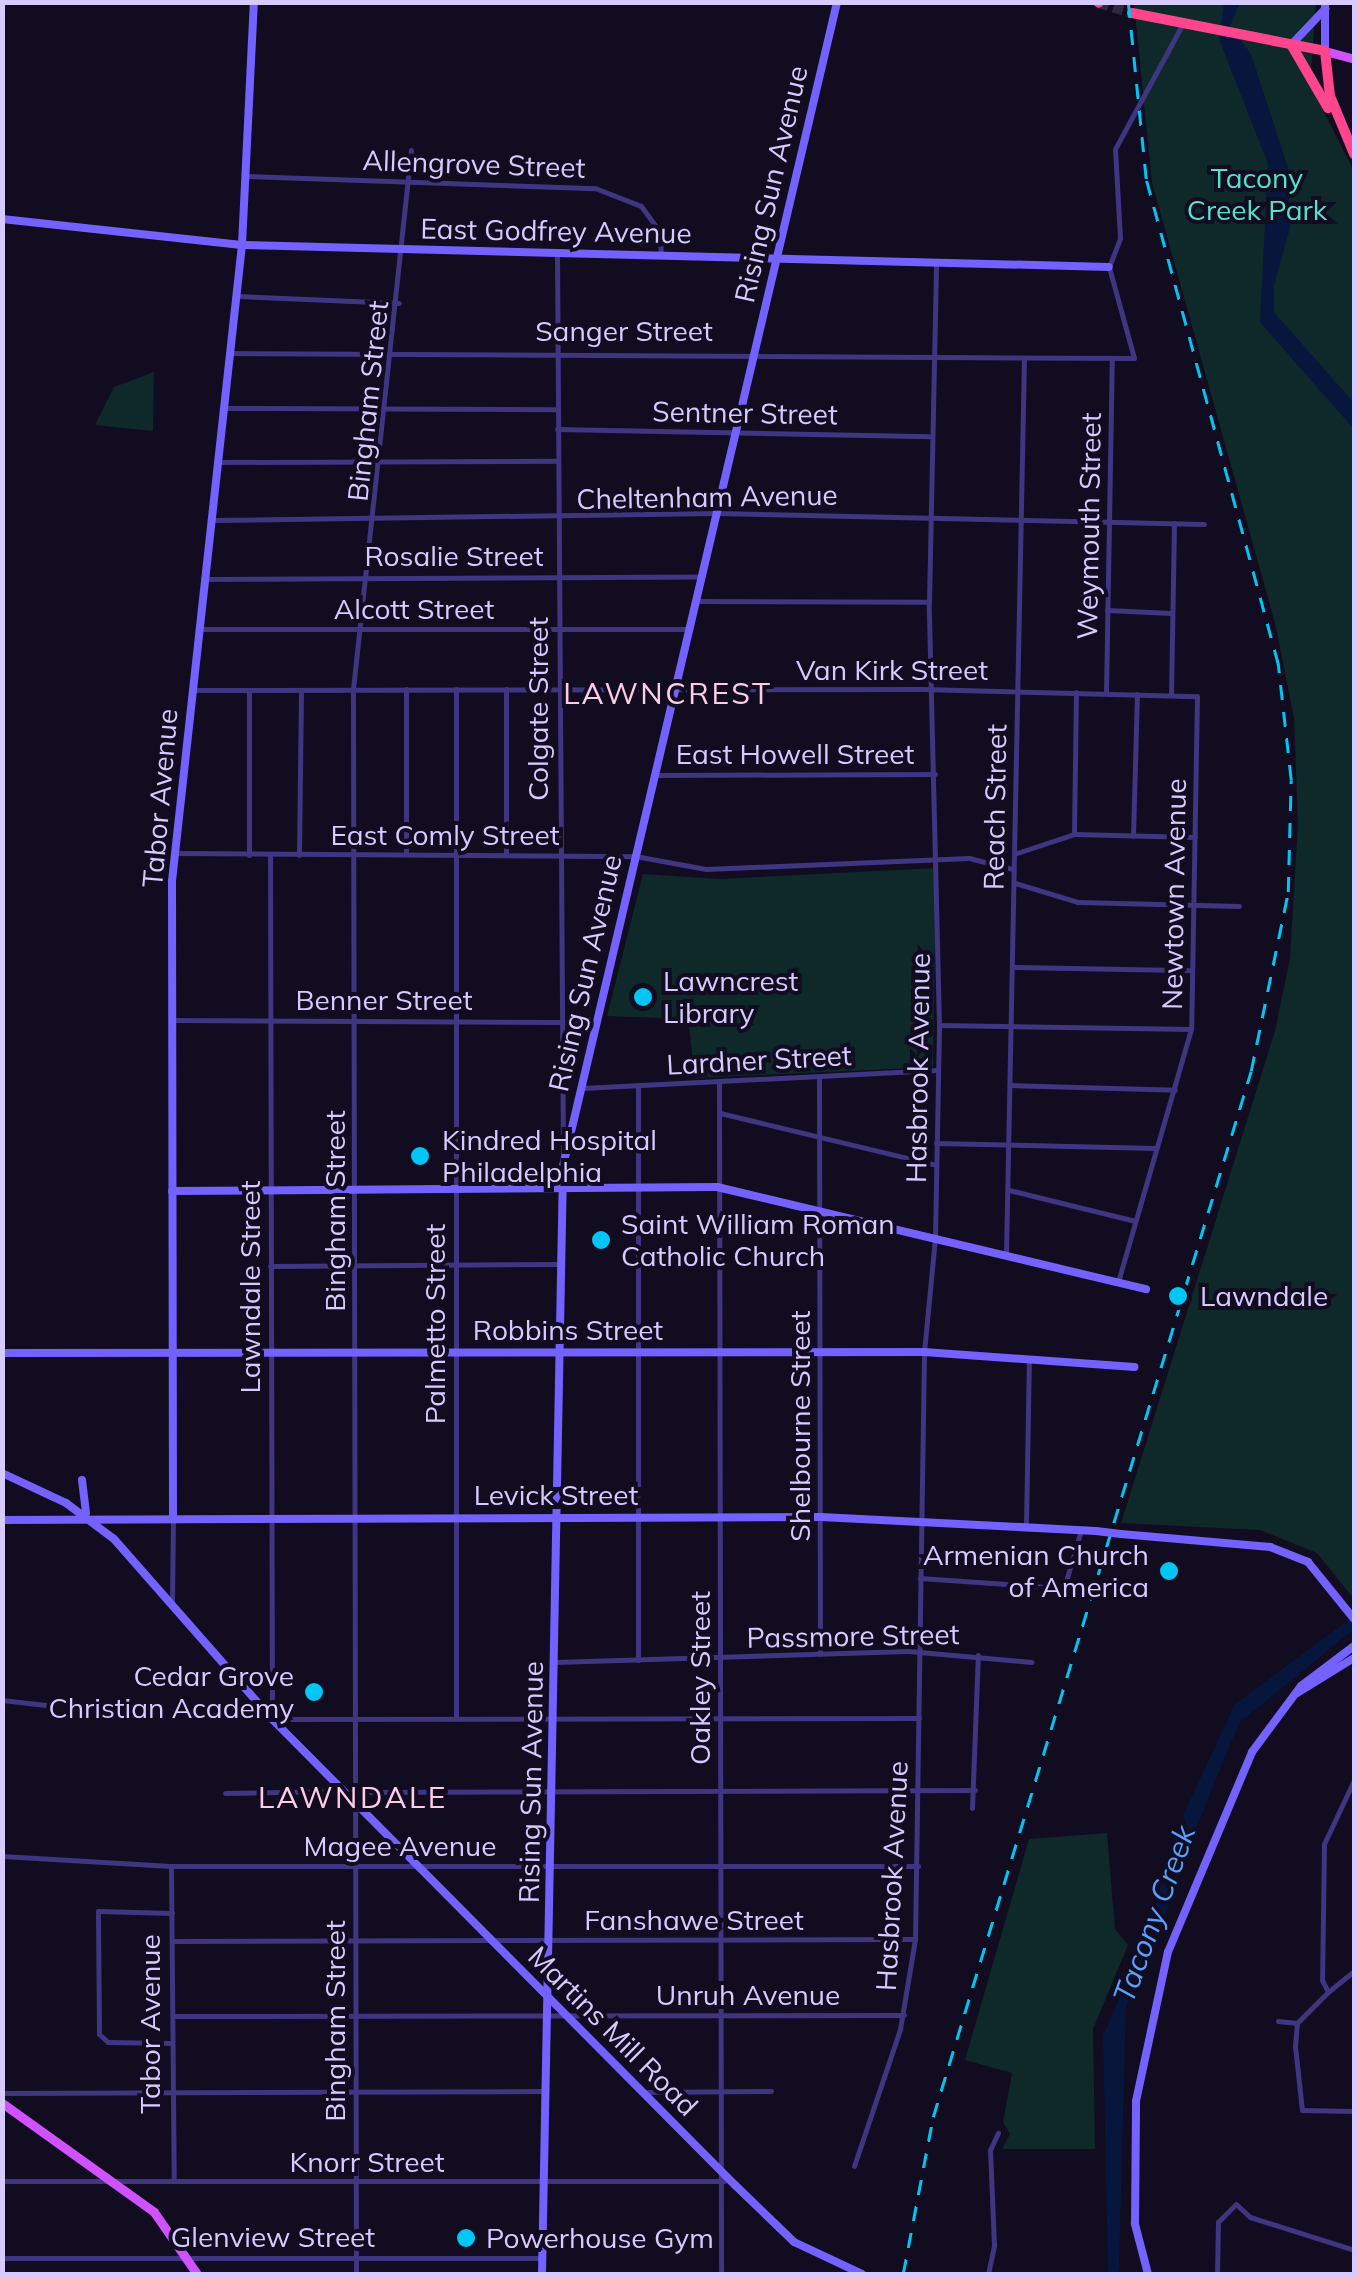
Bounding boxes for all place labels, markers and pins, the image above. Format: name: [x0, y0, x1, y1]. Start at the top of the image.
place label: Lawncrest Library: [663, 964, 798, 1030]
marker: Lawncrest Library: [632, 986, 654, 1008]
place label: Kindred Hospital Philadelphia: [442, 1123, 657, 1189]
marker: Kindred Hospital Philadelphia: [407, 1143, 433, 1169]
place label: Saint William Roman Catholic Church: [621, 1207, 895, 1273]
marker: Saint William Roman Catholic Church: [590, 1229, 612, 1251]
place label: Lawndale: [1200, 1279, 1328, 1313]
marker: Lawndale: [1165, 1283, 1191, 1309]
place label: Armenian Church of America: [923, 1538, 1149, 1604]
marker: Armenian Church of America: [1158, 1560, 1180, 1582]
place label: Cedar Grove Christian Academy: [49, 1659, 294, 1725]
marker: Cedar Grove Christian Academy: [303, 1681, 325, 1703]
place label: Powerhouse Gym: [486, 2221, 714, 2255]
marker: Powerhouse Gym: [455, 2227, 477, 2249]

